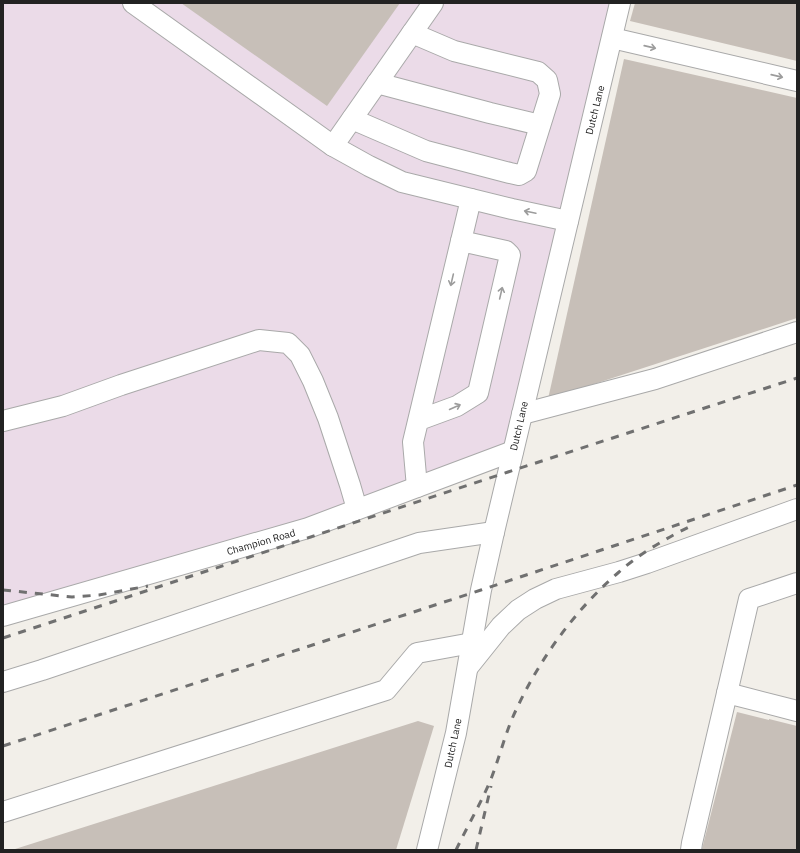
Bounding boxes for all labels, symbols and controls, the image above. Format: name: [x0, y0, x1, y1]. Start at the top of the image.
one-way arrow: [643, 43, 656, 51]
one-way arrow: [770, 73, 783, 81]
street label: Dutch Lane: [583, 83, 608, 136]
one-way arrow: [524, 208, 537, 216]
one-way arrow: [447, 273, 455, 286]
one-way arrow: [498, 286, 506, 299]
street label: Dutch Lane: [507, 399, 531, 452]
one-way arrow: [449, 402, 461, 410]
street label: Champion Road: [225, 526, 297, 558]
street label: Dutch Lane: [441, 716, 465, 769]

